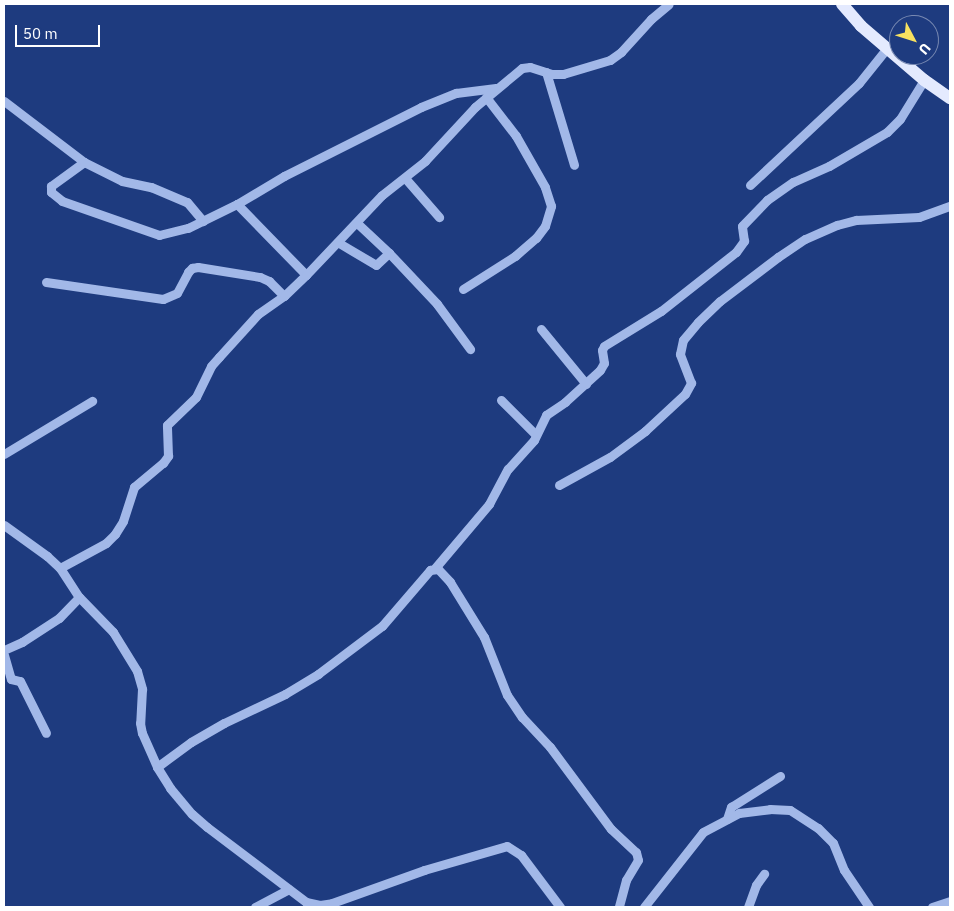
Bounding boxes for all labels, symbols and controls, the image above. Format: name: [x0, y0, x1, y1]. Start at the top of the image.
scale bar: [18, 15, 102, 47]
north arrow: [889, 15, 939, 65]
text: 50 m: [23, 24, 58, 43]
text: U: [915, 39, 935, 59]

